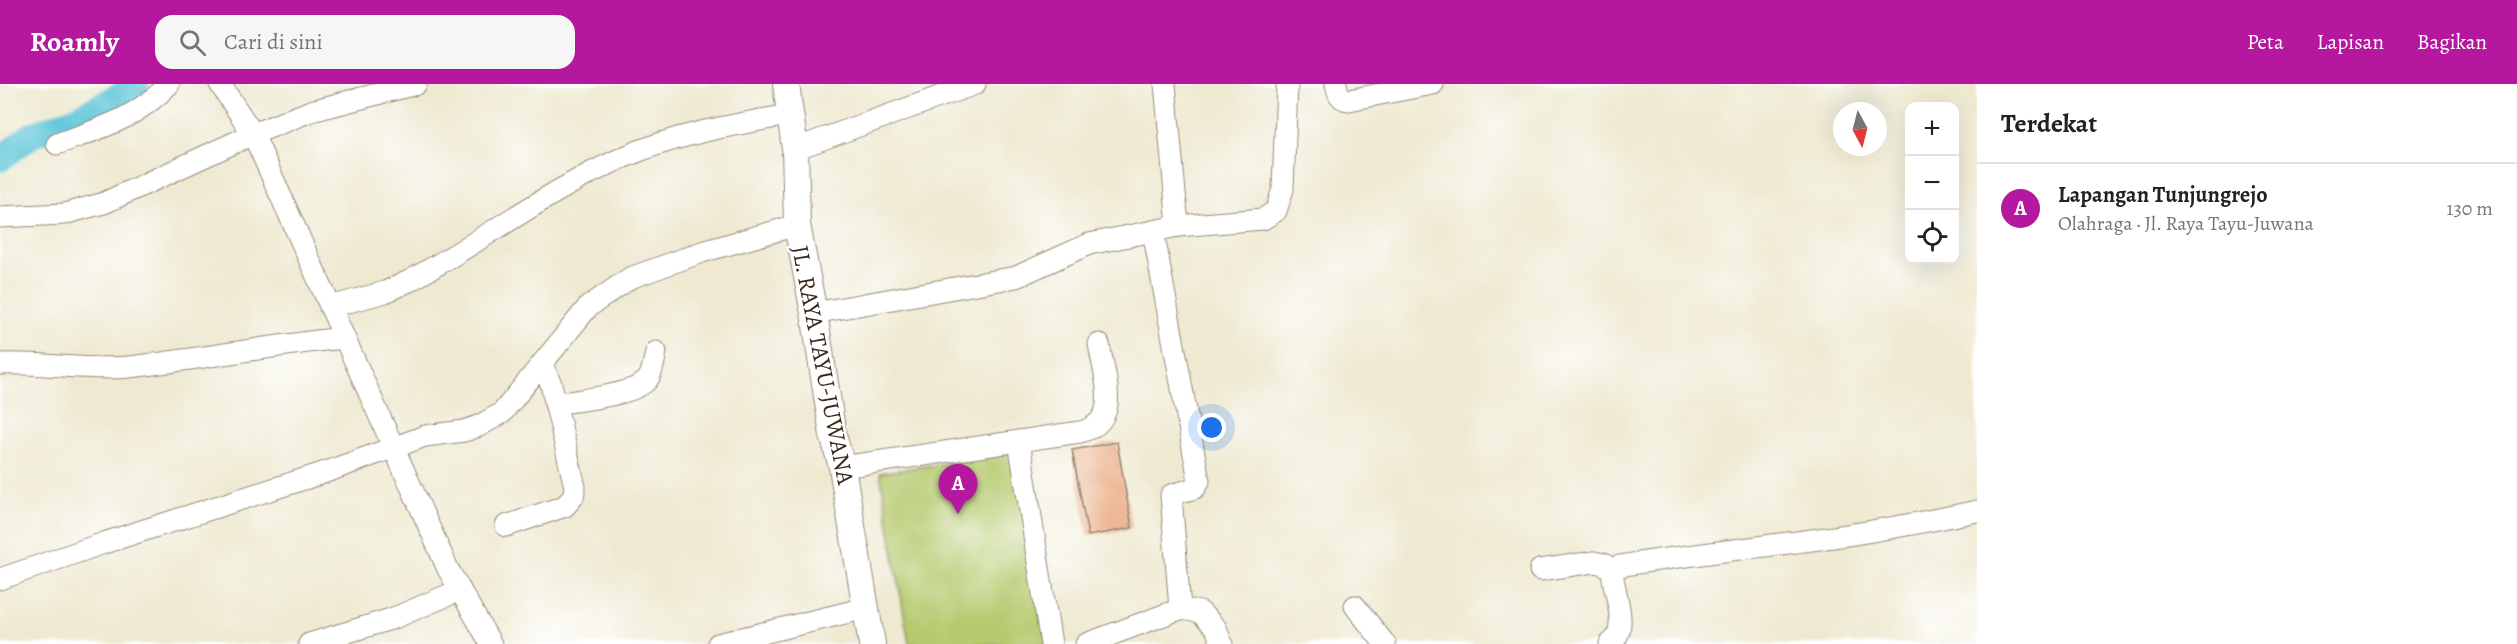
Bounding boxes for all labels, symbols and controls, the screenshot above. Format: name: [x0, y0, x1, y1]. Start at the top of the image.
search box: [155, 15, 575, 69]
text: Roamly: [30, 23, 119, 61]
icon: search: [176, 26, 209, 59]
text: Cari di sini: [224, 27, 323, 57]
text: Peta: [2247, 28, 2284, 56]
text: Lapisan: [2317, 28, 2384, 56]
text: Bagikan: [2417, 28, 2487, 56]
north arrow: [1833, 102, 1887, 156]
map controls: [1905, 102, 1959, 264]
button: +: [1905, 102, 1959, 156]
text: Terdekat: [2001, 106, 2097, 141]
button: −: [1905, 156, 1959, 210]
text: Lapangan Tunjungrejo: [2058, 180, 2268, 210]
text: A: [2014, 195, 2027, 222]
text: 130 m: [2447, 195, 2493, 222]
button: locate: [1905, 210, 1959, 264]
text: Olahraga · Jl. Raya Tayu-Juwana: [2058, 210, 2314, 237]
street label: JL. RAYA TAYU-JUWANA: [784, 243, 862, 488]
your location: [1197, 413, 1226, 442]
pin: A: [938, 464, 978, 514]

